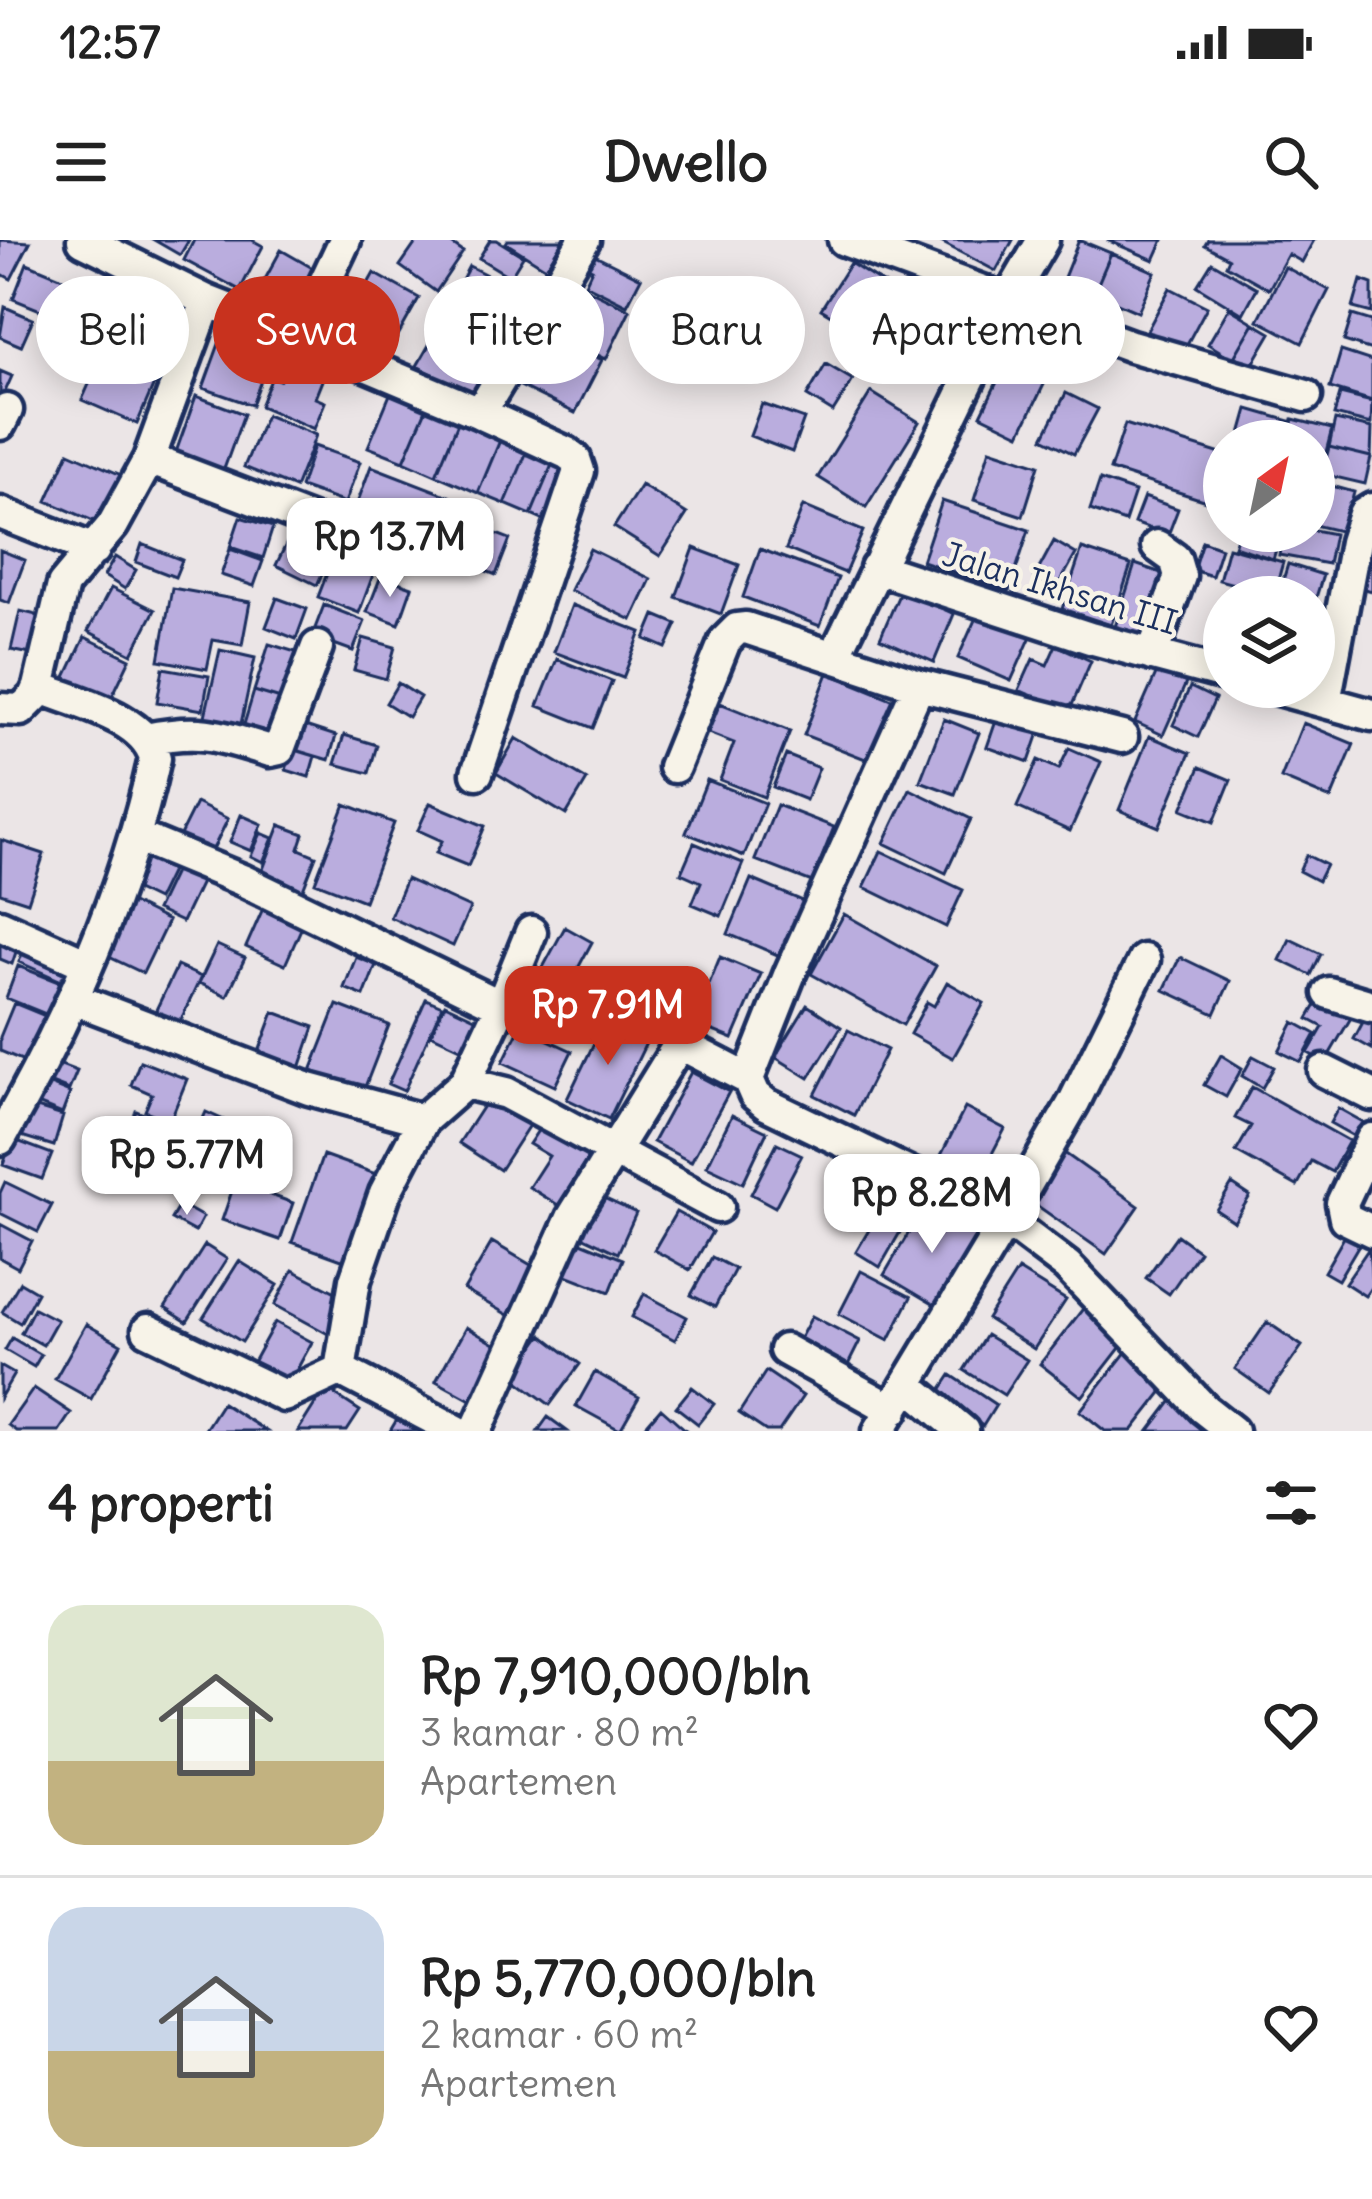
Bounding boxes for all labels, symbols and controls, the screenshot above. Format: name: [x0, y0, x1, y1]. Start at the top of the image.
text: 12:57: [60, 14, 161, 70]
text: Dwello: [604, 128, 768, 196]
icon: menu: [48, 129, 114, 195]
icon: search: [1258, 129, 1324, 195]
chip: Beli: [36, 276, 189, 384]
chip: Sewa: [213, 276, 400, 384]
chip: Filter: [424, 276, 604, 384]
chip: Baru: [628, 276, 805, 384]
chip: Apartemen: [829, 276, 1125, 384]
north arrow: [1203, 420, 1335, 552]
map controls: [1203, 420, 1335, 708]
pin: Rp 13.7M: [266, 498, 514, 600]
text: Rp 13.7M: [314, 512, 466, 561]
street label: Jalan Ikhsan III: [938, 532, 1182, 644]
button: layers: [1203, 576, 1335, 708]
pin: Rp 7.91M: [484, 966, 732, 1068]
text: Rp 7.91M: [531, 980, 685, 1029]
pin: Rp 5.77M: [63, 1116, 311, 1218]
text: Rp 5.77M: [109, 1130, 265, 1179]
pin: Rp 8.28M: [808, 1154, 1056, 1256]
text: Rp 8.28M: [851, 1168, 1013, 1217]
icon: filters: [1258, 1470, 1324, 1536]
text: 4 properti: [48, 1471, 274, 1535]
text: Rp 7,910,000/bln: [420, 1644, 811, 1708]
icon: home: [144, 1653, 288, 1797]
icon: heart: [1258, 1692, 1324, 1758]
text: 3 kamar · 80 m²: [420, 1708, 699, 1757]
text: Apartemen: [420, 1757, 617, 1806]
text: Rp 5,770,000/bln: [420, 1946, 816, 2010]
icon: home: [144, 1955, 288, 2099]
icon: heart: [1258, 1994, 1324, 2060]
text: 2 kamar · 60 m²: [420, 2010, 698, 2059]
text: Apartemen: [420, 2059, 617, 2108]

